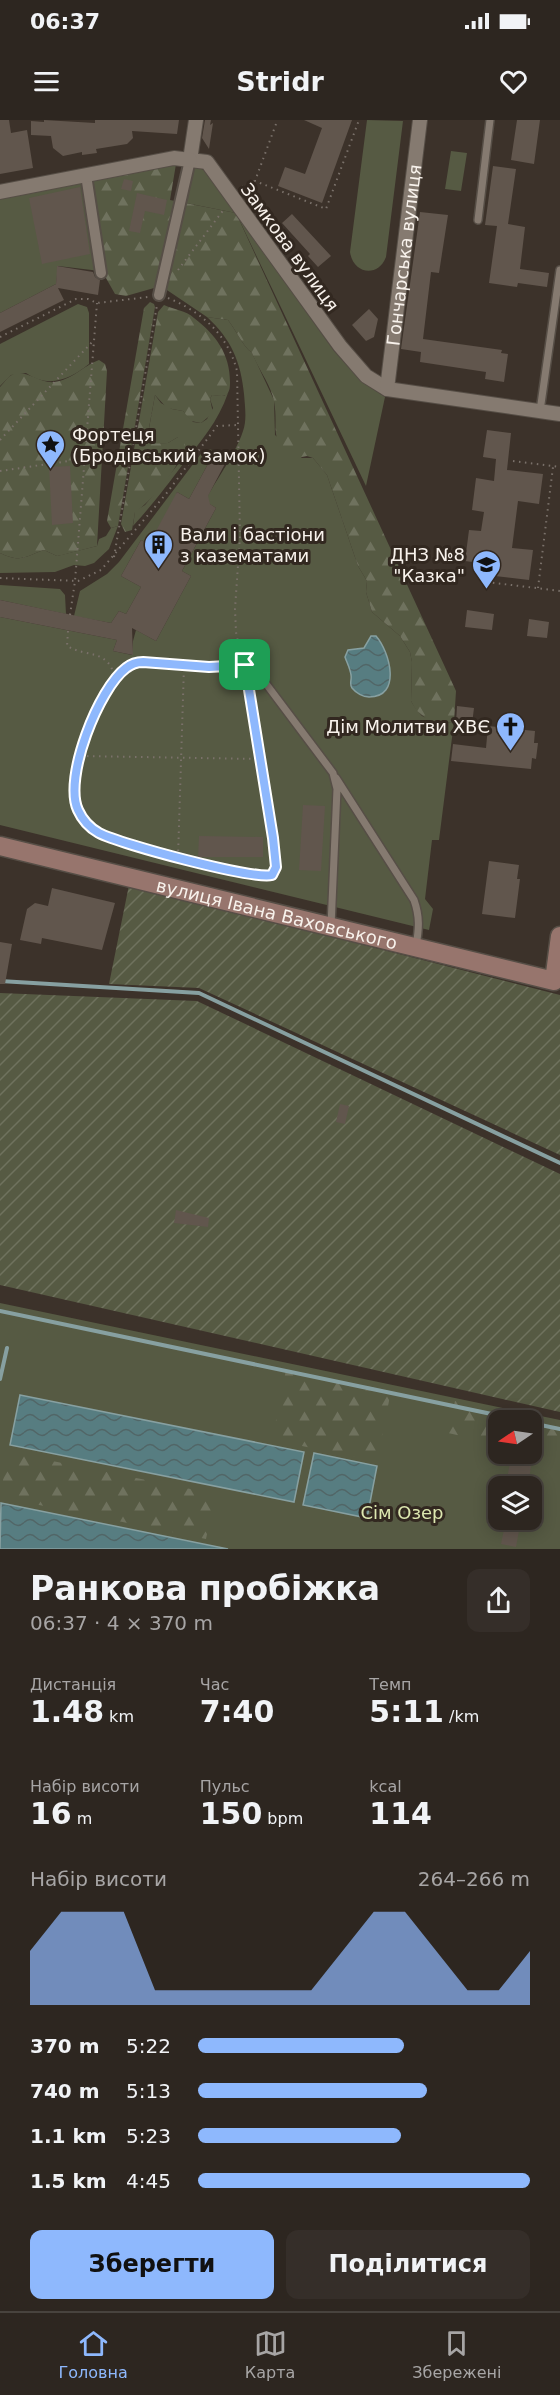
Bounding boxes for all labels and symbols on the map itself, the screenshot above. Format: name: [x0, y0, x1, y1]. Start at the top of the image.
street label: Гончарська вулиця: [382, 163, 425, 347]
street label: Замкова вулиця: [237, 179, 343, 315]
place label: Фортеця (Бродівський замок): [72, 424, 265, 466]
place icon: Фортеця (Бродівський замок): [35, 428, 67, 470]
place label: Вали і бастіони з казематами: [180, 524, 325, 566]
building icon: Вали і бастіони з казематами: [143, 528, 175, 570]
place label: ДНЗ №8 "Казка": [390, 544, 465, 586]
school or university icon: ДНЗ №8 "Казка": [470, 548, 502, 590]
pin: [219, 639, 270, 690]
church icon: Дім Молитви ХВЄ: [495, 710, 527, 752]
place label: Дім Молитви ХВЄ: [326, 716, 490, 737]
street label: вулиця Івана Ваховського: [154, 874, 400, 953]
north arrow: [488, 1410, 542, 1464]
park label: Сім Озер: [360, 1502, 444, 1523]

